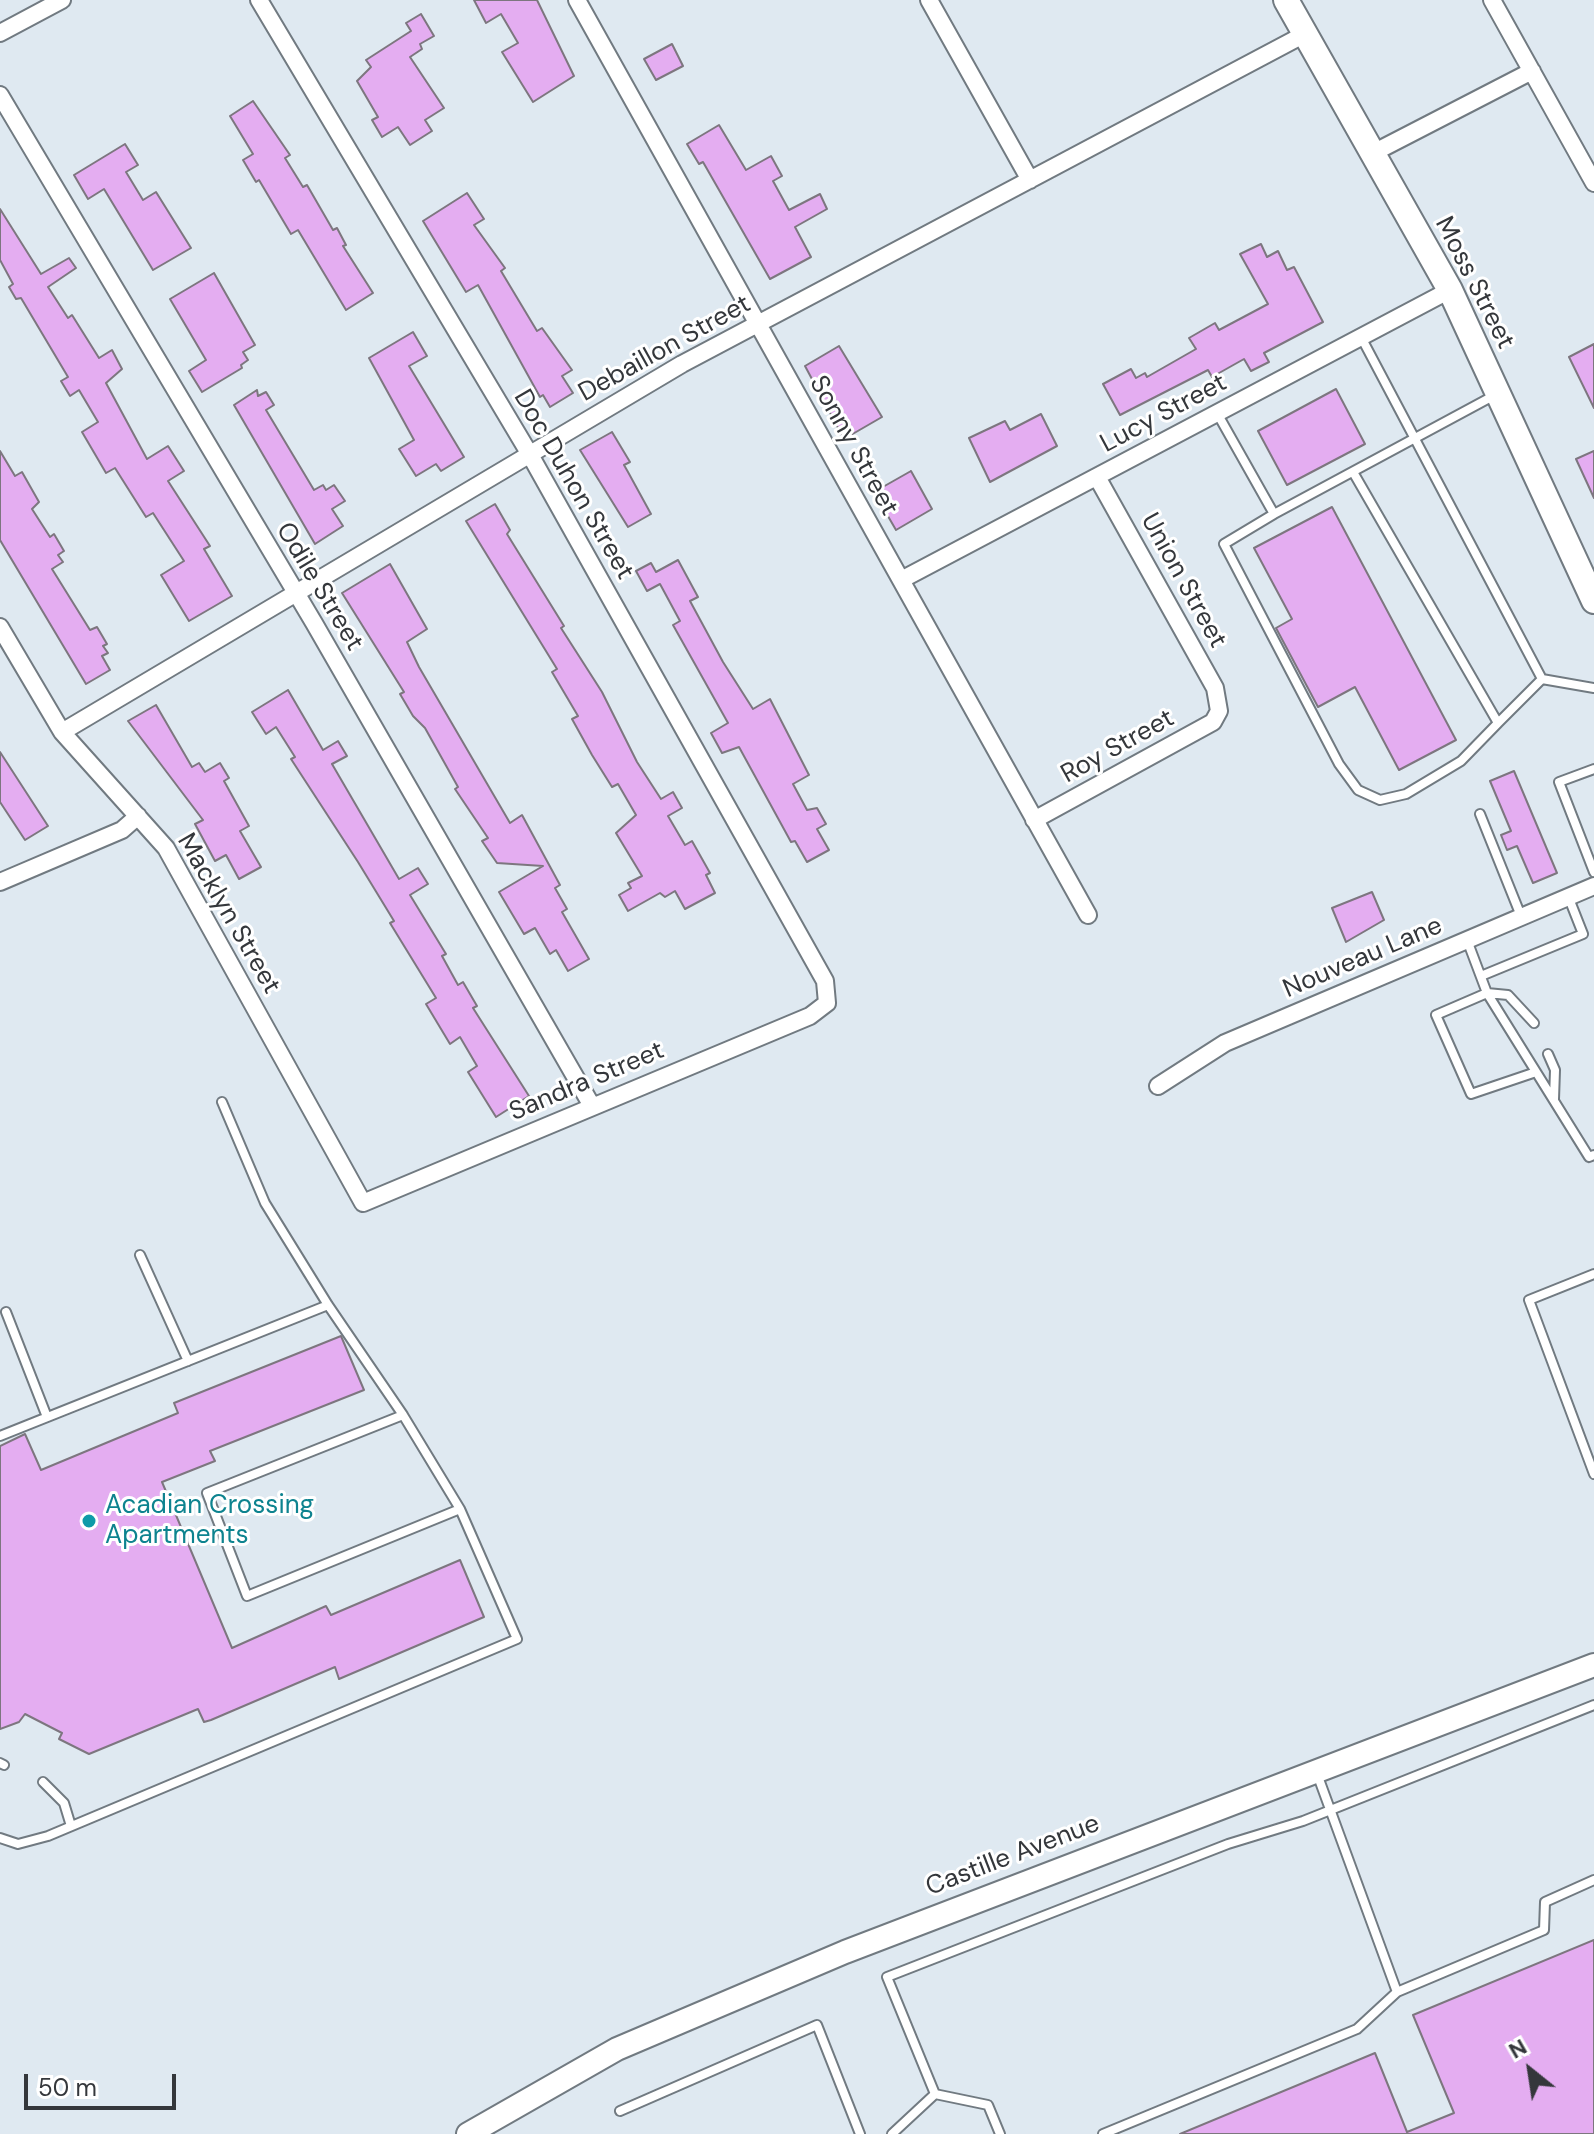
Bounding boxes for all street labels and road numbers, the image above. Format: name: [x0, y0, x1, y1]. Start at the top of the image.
street label: Moss Street: [1427, 212, 1521, 354]
street label: Debaillon Street: [574, 289, 756, 409]
street label: Lucy Street: [1096, 368, 1232, 460]
street label: Sonny Street: [802, 371, 904, 521]
street label: Doc Duhon Street: [506, 385, 640, 585]
street label: Union Street: [1133, 508, 1233, 654]
street label: Odile Street: [269, 517, 369, 657]
street label: Roy Street: [1056, 703, 1180, 791]
street label: Macklyn Street: [170, 828, 286, 1000]
street label: Nouveau Lane: [1279, 911, 1447, 1005]
street label: Sandra Street: [505, 1035, 669, 1129]
street label: Castille Avenue: [922, 1809, 1104, 1903]

